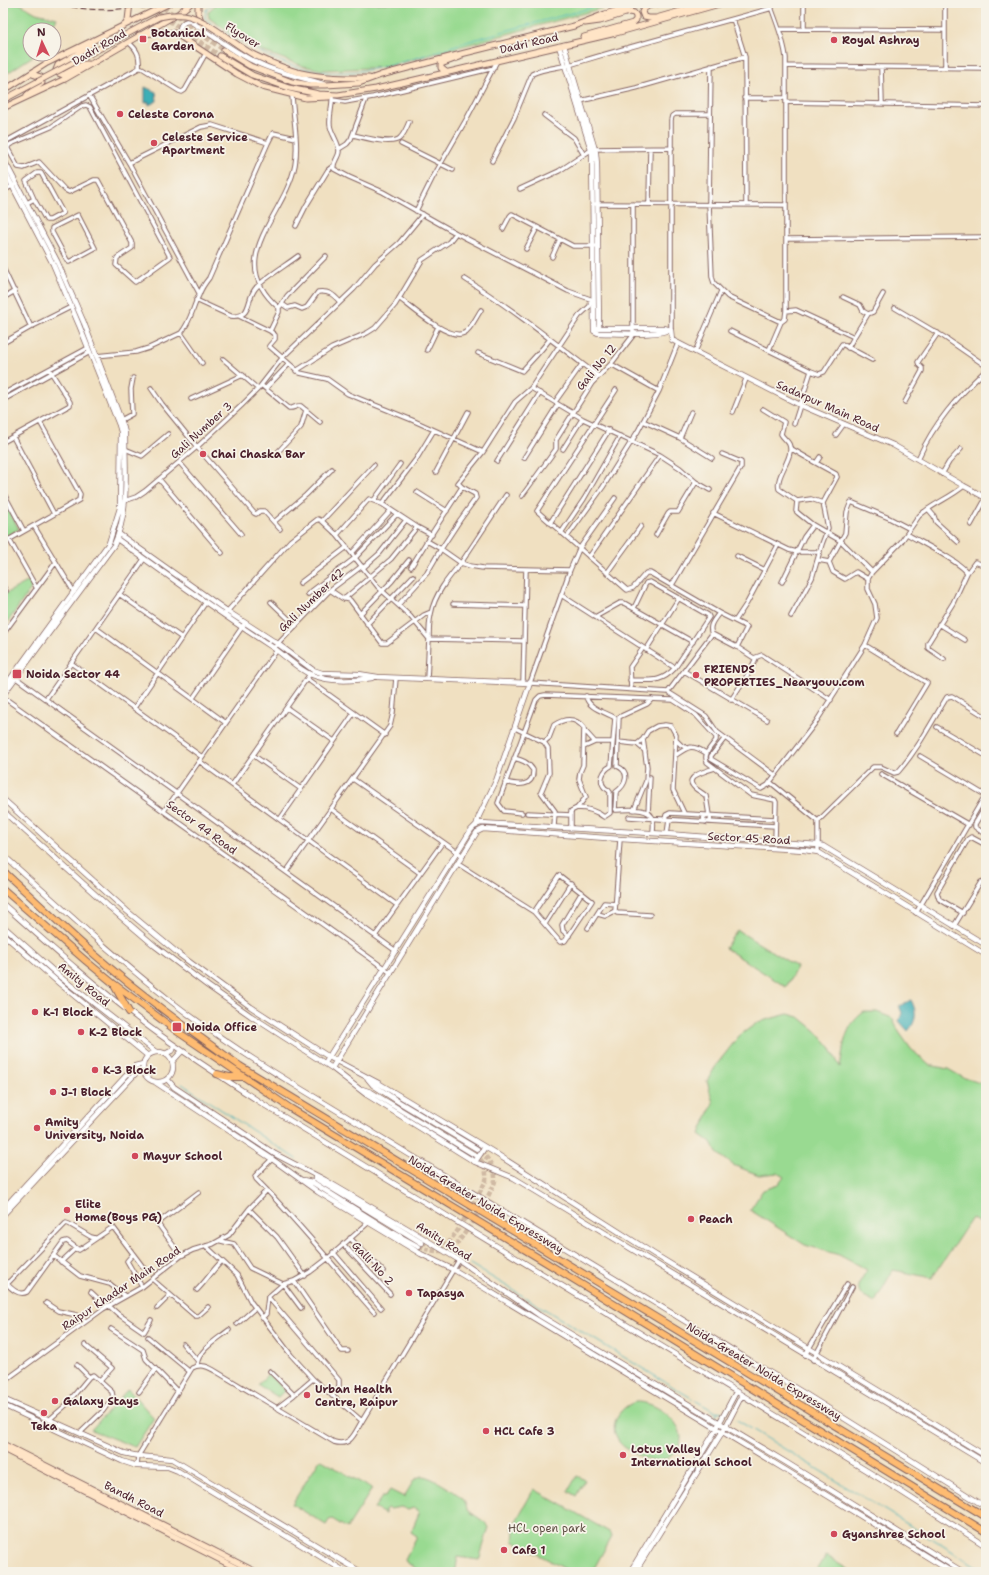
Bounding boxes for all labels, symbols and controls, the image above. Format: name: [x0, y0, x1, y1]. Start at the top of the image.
street label: Flyover: [222, 19, 263, 52]
north arrow: [22, 22, 62, 62]
text: N: [36, 25, 46, 40]
street label: Dadri Road: [70, 26, 129, 69]
place label: Botanical Garden: [151, 26, 205, 54]
street label: Dadri Road: [498, 29, 560, 58]
place label: Royal Ashray: [842, 33, 920, 48]
marker: Botanical Garden: [138, 34, 148, 44]
marker: Royal Ashray: [829, 35, 839, 45]
place label: Celeste Corona: [128, 107, 214, 122]
marker: Celeste Corona: [115, 109, 125, 119]
place label: Celeste Service Apartment: [162, 130, 248, 158]
marker: Celeste Service Apartment: [149, 138, 159, 148]
street label: Gali No 12: [573, 341, 620, 394]
street label: Sadarpur Main Road: [774, 377, 882, 436]
street label: Gali Number 3: [167, 399, 235, 462]
place label: Chai Chaska Bar: [211, 447, 305, 462]
marker: Chai Chaska Bar: [198, 449, 208, 459]
street label: Gali Number 42: [275, 565, 347, 635]
place label: FRIENDS PROPERTIES_Nearyouu.com: [704, 662, 864, 690]
place label: Noida Sector 44: [26, 667, 120, 682]
marker: Noida Sector 44: [11, 668, 23, 680]
marker: FRIENDS PROPERTIES_Nearyouu.com: [691, 670, 701, 680]
street label: Sector 44 Road: [163, 797, 240, 858]
street label: Sector 45 Road: [707, 829, 791, 848]
street label: Amity Road: [55, 959, 113, 1010]
place label: K-1 Block: [43, 1005, 93, 1020]
marker: K-1 Block: [30, 1007, 40, 1017]
place label: Noida Office: [186, 1020, 257, 1035]
marker: Noida Office: [171, 1021, 183, 1033]
place label: K-2 Block: [89, 1025, 142, 1040]
marker: K-2 Block: [76, 1027, 86, 1037]
place label: K-3 Block: [103, 1063, 156, 1078]
marker: K-3 Block: [90, 1065, 100, 1075]
place label: J-1 Block: [61, 1085, 111, 1100]
marker: J-1 Block: [48, 1087, 58, 1097]
place label: Amity University, Noida: [45, 1115, 144, 1143]
marker: Amity University, Noida: [32, 1123, 42, 1133]
place label: Mayur School: [143, 1149, 222, 1164]
marker: Mayur School: [130, 1151, 140, 1161]
street label: Noida-Greater Noida Expressway: [405, 1152, 566, 1257]
place label: Elite Home(Boys PG): [75, 1197, 162, 1225]
marker: Elite Home(Boys PG): [62, 1205, 72, 1215]
place label: Peach: [699, 1212, 733, 1227]
marker: Peach: [686, 1214, 696, 1224]
street label: Amity Road: [413, 1218, 474, 1264]
street label: Galli No 2: [348, 1238, 397, 1289]
street label: Raipur Khadar Main Road: [59, 1243, 184, 1334]
place label: Tapasya: [417, 1286, 465, 1301]
marker: Tapasya: [404, 1288, 414, 1298]
street label: Noida-Greater Noida Expressway: [683, 1319, 844, 1424]
place label: Urban Health Centre, Raipur: [315, 1382, 398, 1410]
marker: Urban Health Centre, Raipur: [302, 1390, 312, 1400]
place label: Galaxy Stays: [63, 1394, 139, 1409]
marker: Galaxy Stays: [50, 1396, 60, 1406]
marker: Teka: [39, 1408, 49, 1418]
place label: Teka: [31, 1419, 58, 1434]
place label: HCL Cafe 3: [494, 1424, 555, 1439]
marker: HCL Cafe 3: [481, 1426, 491, 1436]
place label: Lotus Valley International School: [631, 1442, 752, 1470]
marker: Lotus Valley International School: [618, 1450, 628, 1460]
street label: Bandh Road: [101, 1478, 166, 1521]
park label: HCL open park: [508, 1521, 586, 1536]
place label: Gyanshree School: [842, 1527, 945, 1542]
marker: Gyanshree School: [829, 1529, 839, 1539]
place label: Cafe 1: [512, 1543, 546, 1558]
marker: Cafe 1: [499, 1545, 509, 1555]

